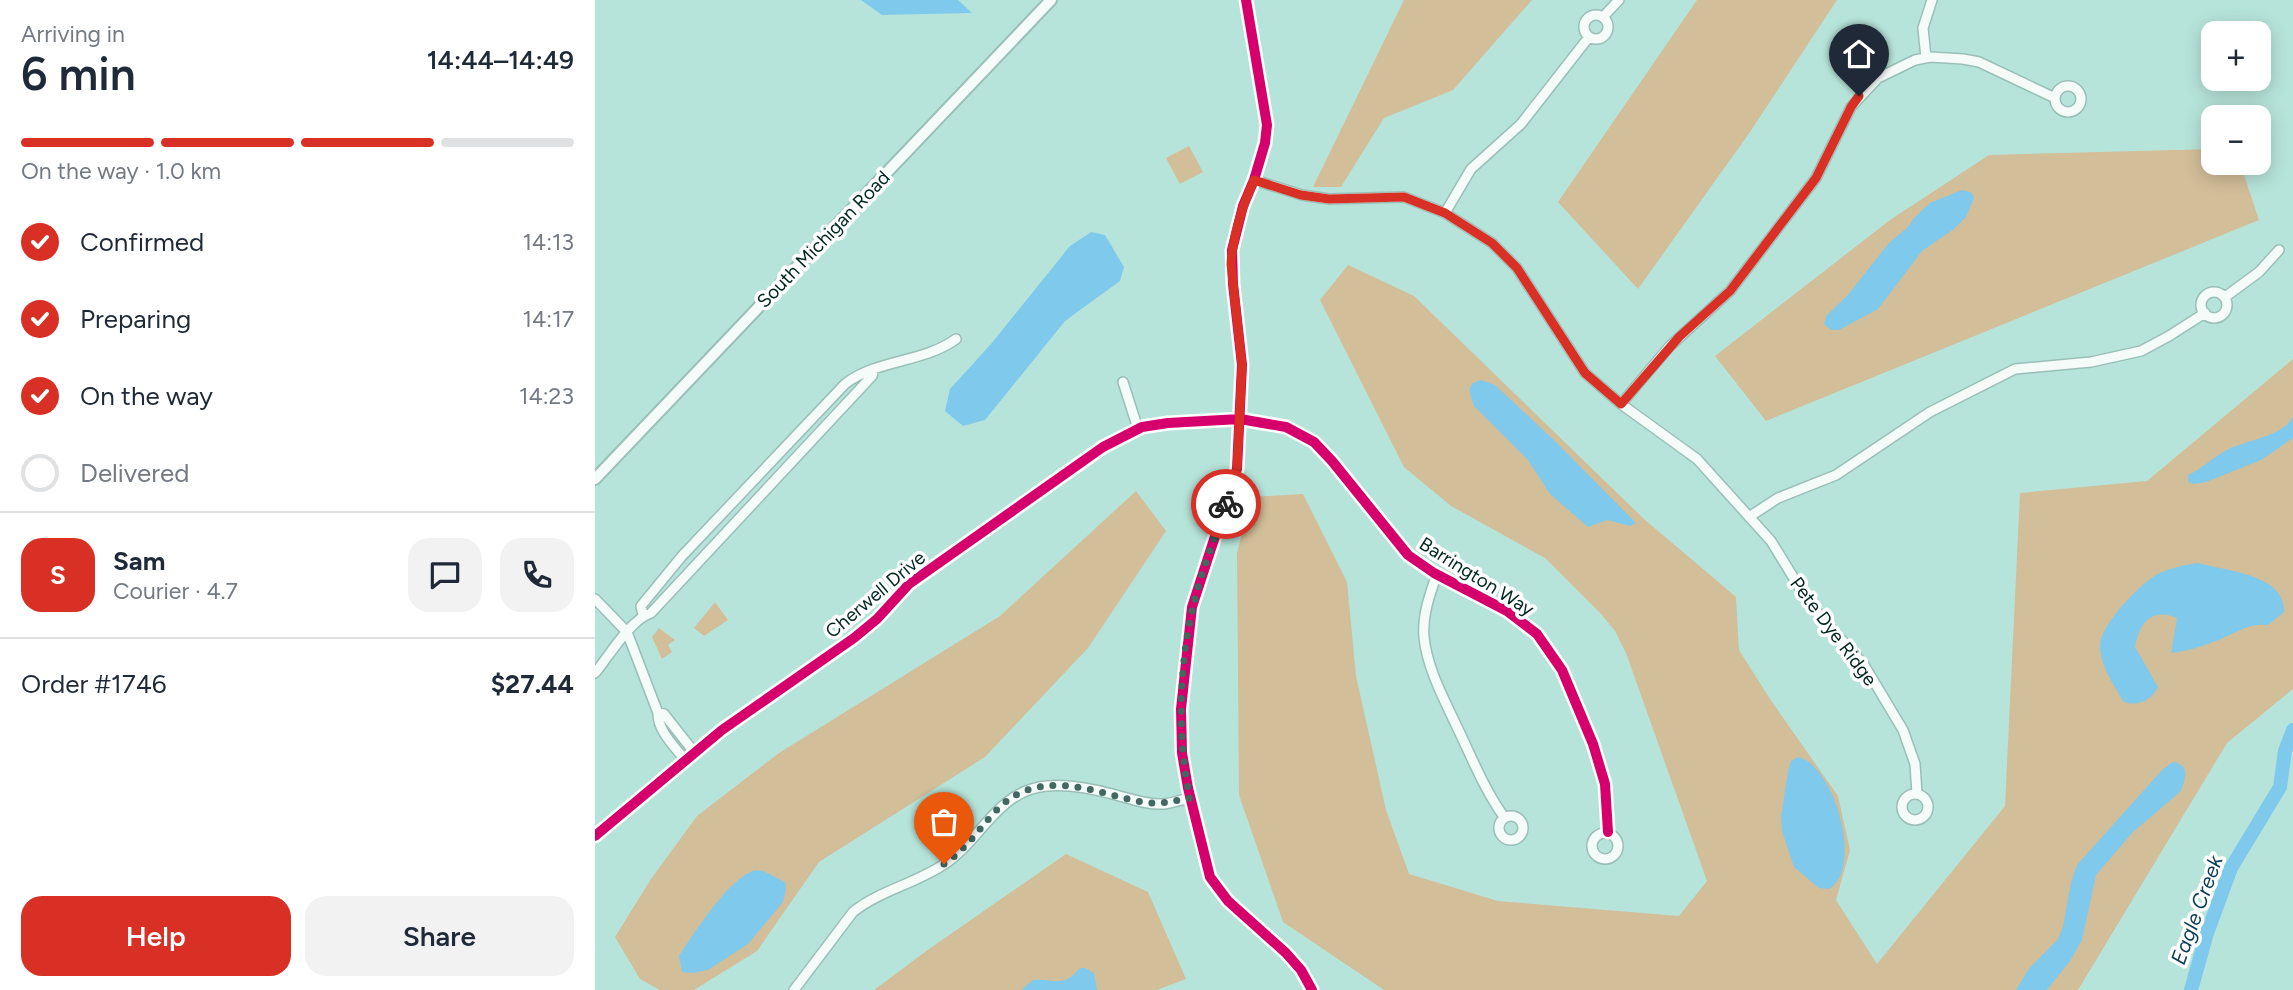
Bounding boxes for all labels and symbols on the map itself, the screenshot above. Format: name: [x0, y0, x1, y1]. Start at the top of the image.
pin: [1829, 24, 1889, 96]
street label: South Michigan Road: [752, 166, 895, 313]
courier: [1191, 469, 1261, 539]
street label: Barrington Way: [1415, 532, 1538, 621]
street label: Cherwell Drive: [821, 546, 930, 643]
street label: Pete Dye Ridge: [1785, 572, 1882, 690]
pin: [914, 792, 974, 864]
water label: Eagle Creek: [2165, 851, 2228, 968]

